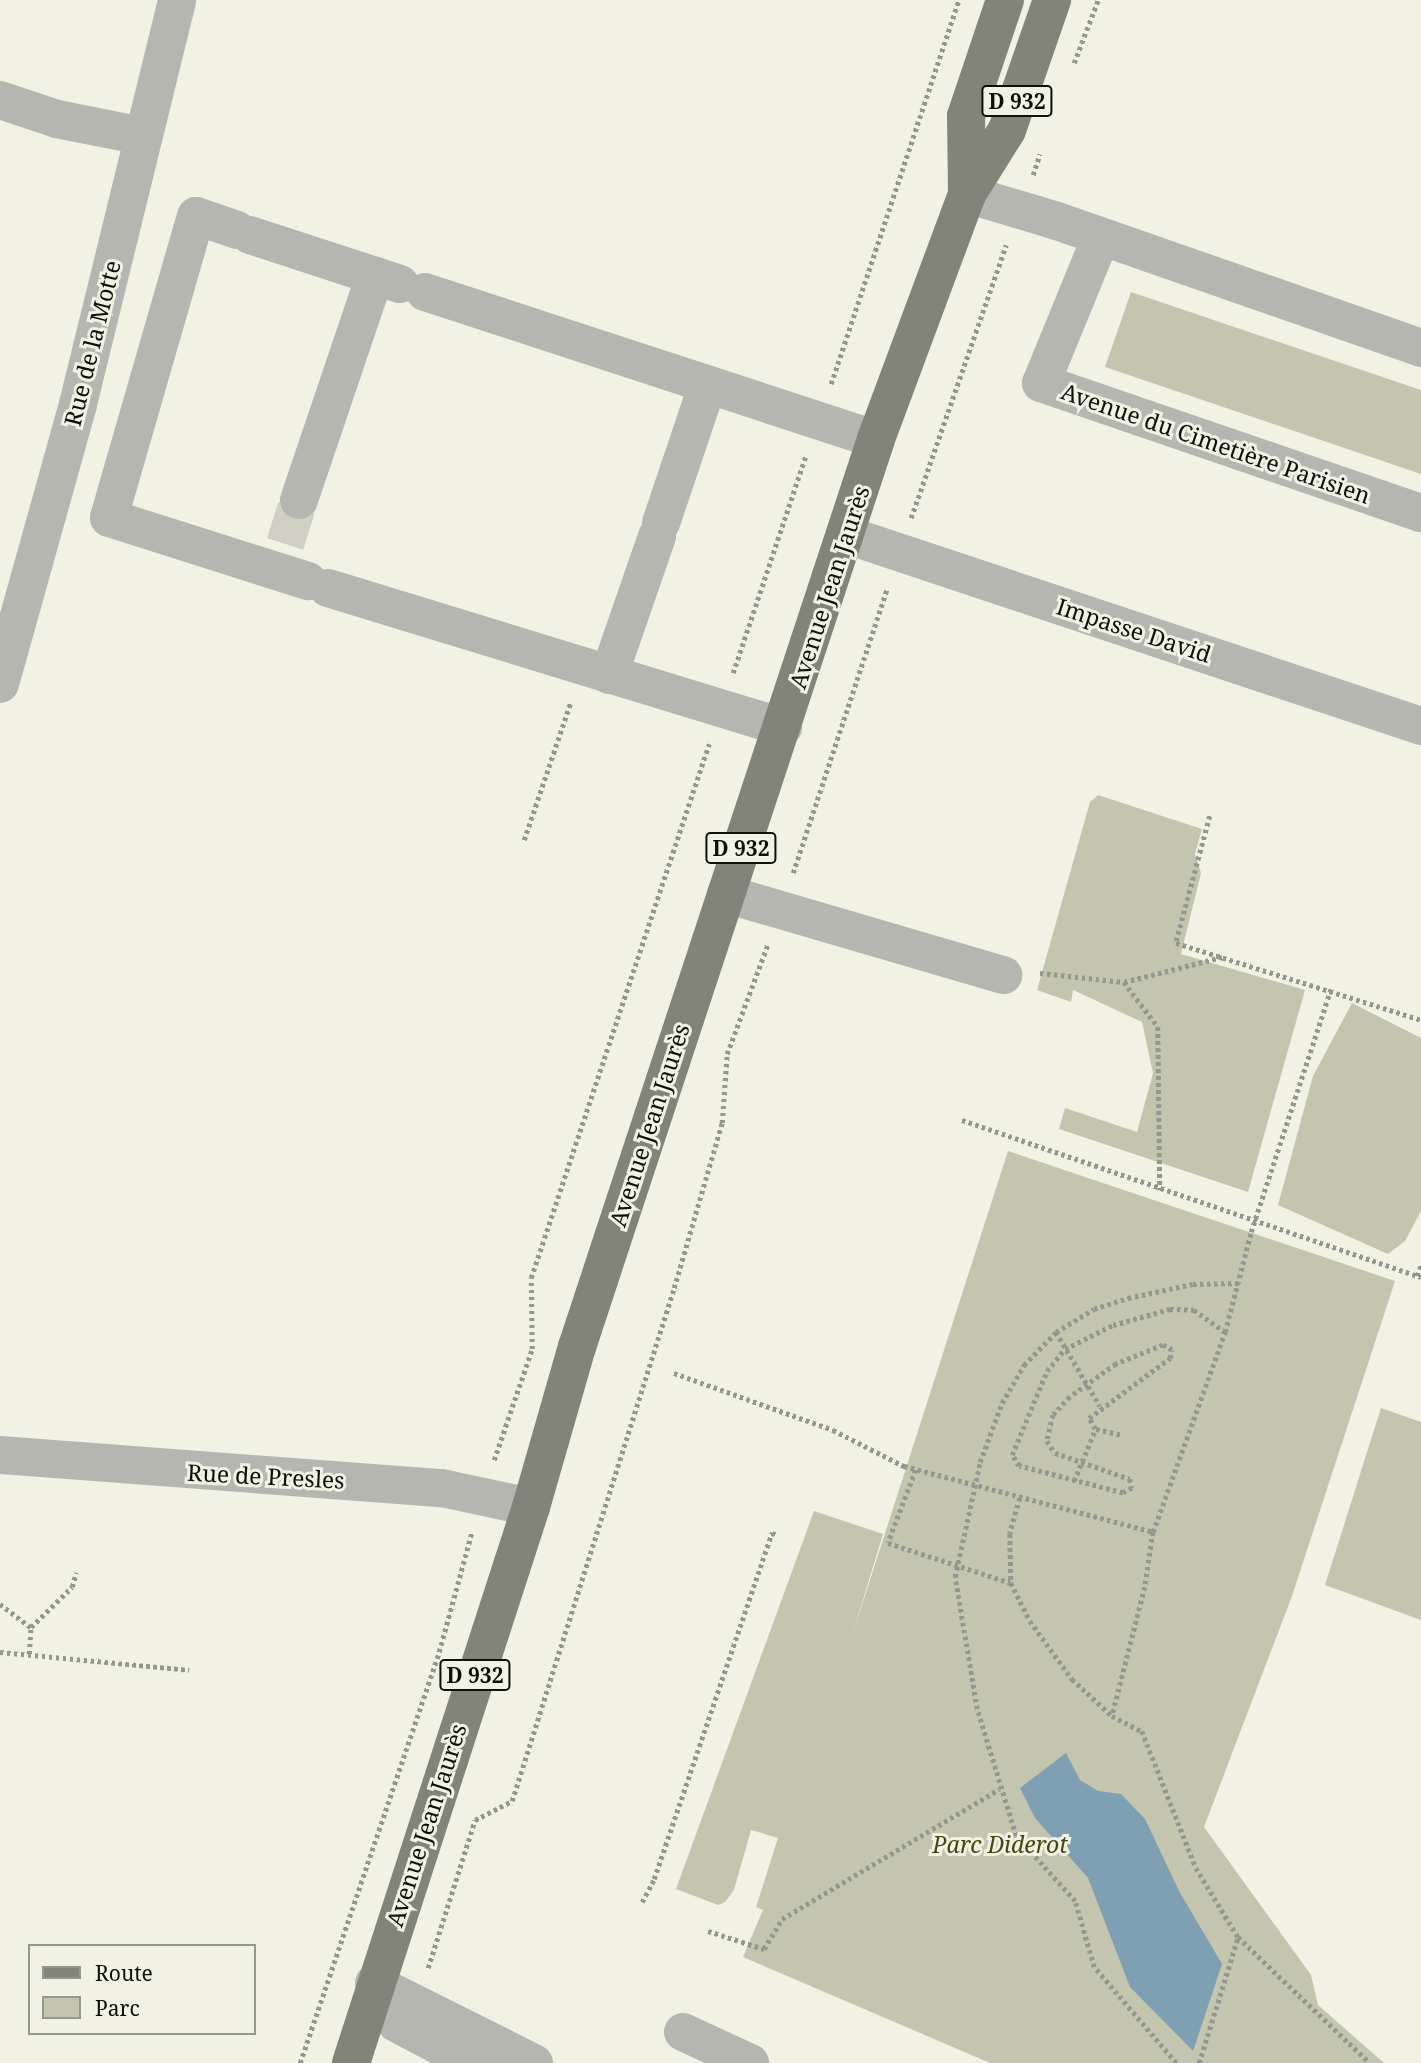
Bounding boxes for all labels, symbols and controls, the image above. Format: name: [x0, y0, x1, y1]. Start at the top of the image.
road number: D 932: [980, 84, 1054, 119]
street label: Rue de la Motte: [58, 257, 126, 429]
street label: Avenue du Cimetière Parisien: [1058, 377, 1374, 509]
street label: Avenue Jean Jaurès: [783, 482, 875, 692]
street label: Impasse David: [1053, 592, 1215, 668]
road number: D 932: [704, 830, 778, 866]
street label: Avenue Jean Jaurès: [603, 1020, 695, 1230]
street label: Rue de Presles: [187, 1458, 345, 1494]
road number: D 932: [438, 1658, 512, 1692]
street label: Avenue Jean Jaurès: [380, 1720, 472, 1930]
park label: Parc Diderot: [932, 1830, 1068, 1858]
legend: [28, 1944, 256, 2035]
text: Route: [95, 1959, 153, 1987]
text: Parc: [95, 1994, 140, 2022]

